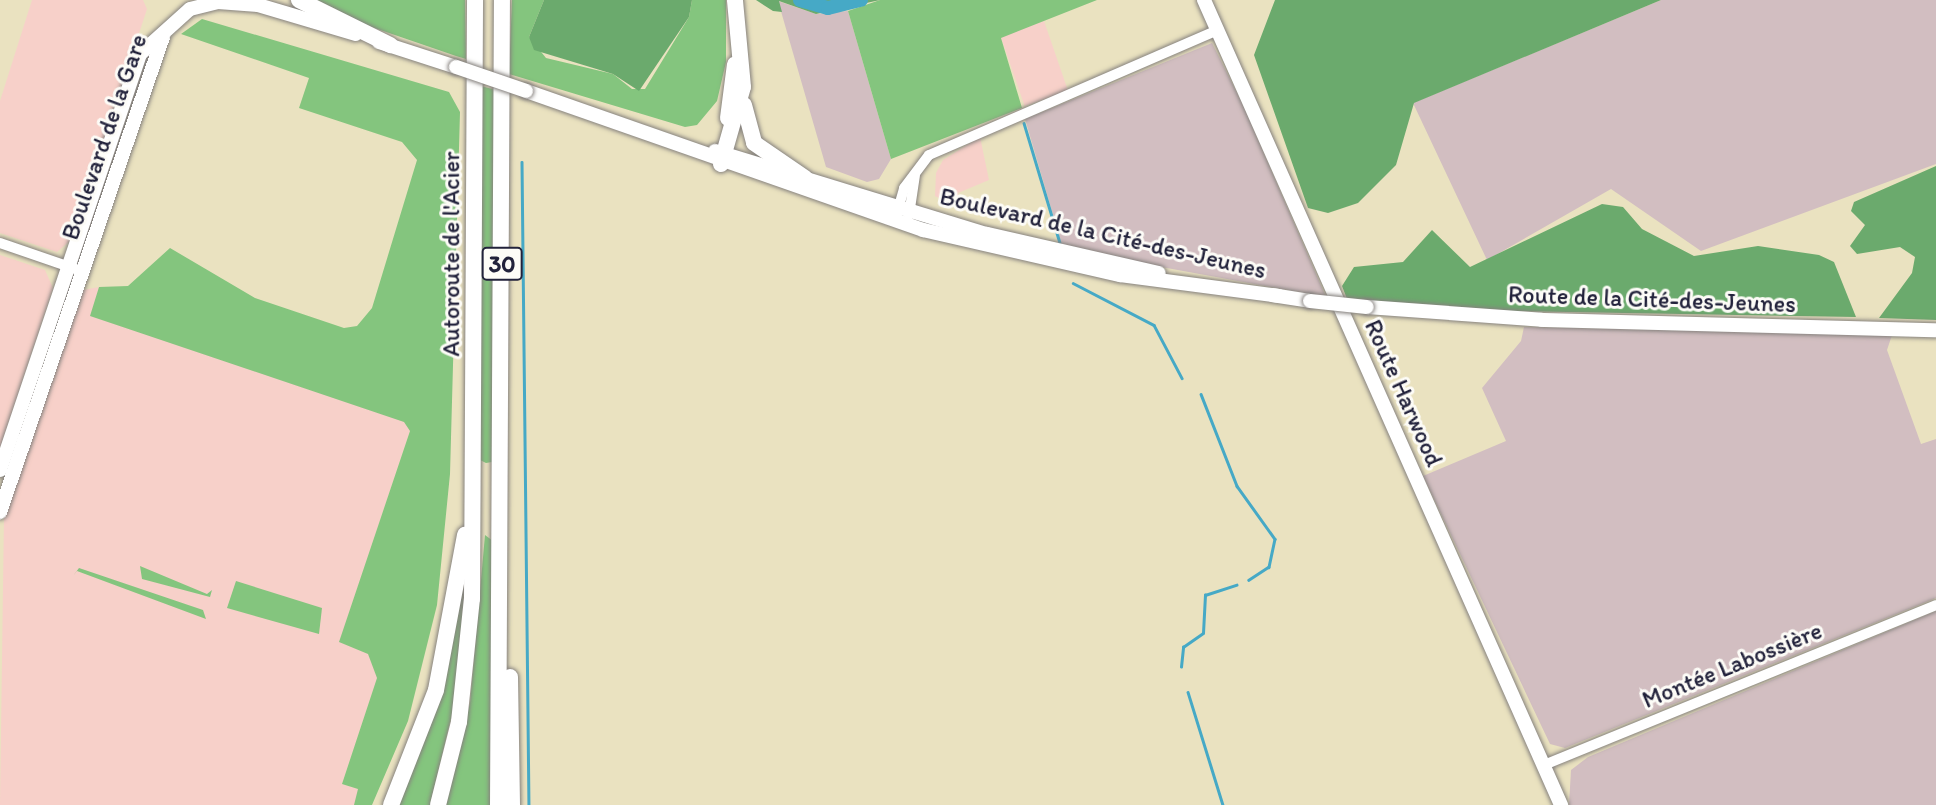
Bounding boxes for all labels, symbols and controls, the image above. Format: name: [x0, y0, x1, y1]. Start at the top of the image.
street label: Boulevard de la Gare: [55, 30, 153, 244]
street label: Autoroute de l'Acier: [437, 152, 465, 356]
street label: Boulevard de la Cité-des-Jeunes: [937, 181, 1269, 285]
road number: 30: [481, 244, 523, 284]
street label: Route de la Cité-des-Jeunes: [1507, 280, 1797, 318]
street label: Route Harwood: [1359, 315, 1449, 471]
street label: Montée Labossière: [1638, 616, 1826, 714]

